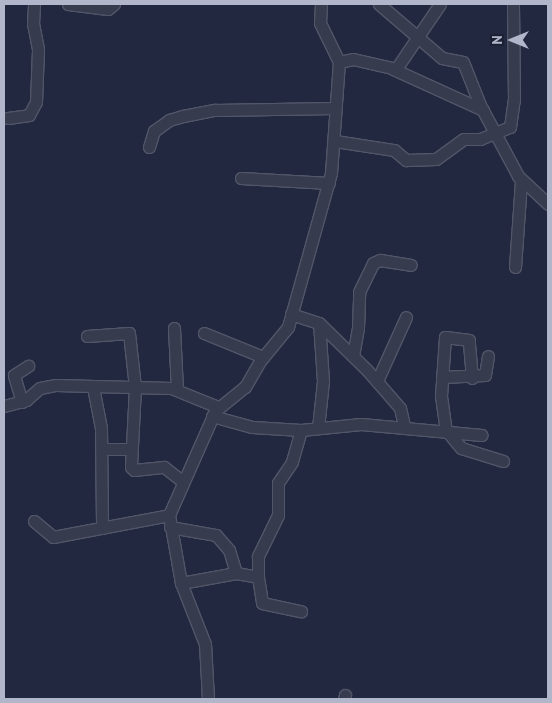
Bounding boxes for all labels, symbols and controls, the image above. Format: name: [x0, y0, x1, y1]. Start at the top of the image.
north arrow: [487, 15, 537, 65]
text: N: [488, 35, 506, 45]

